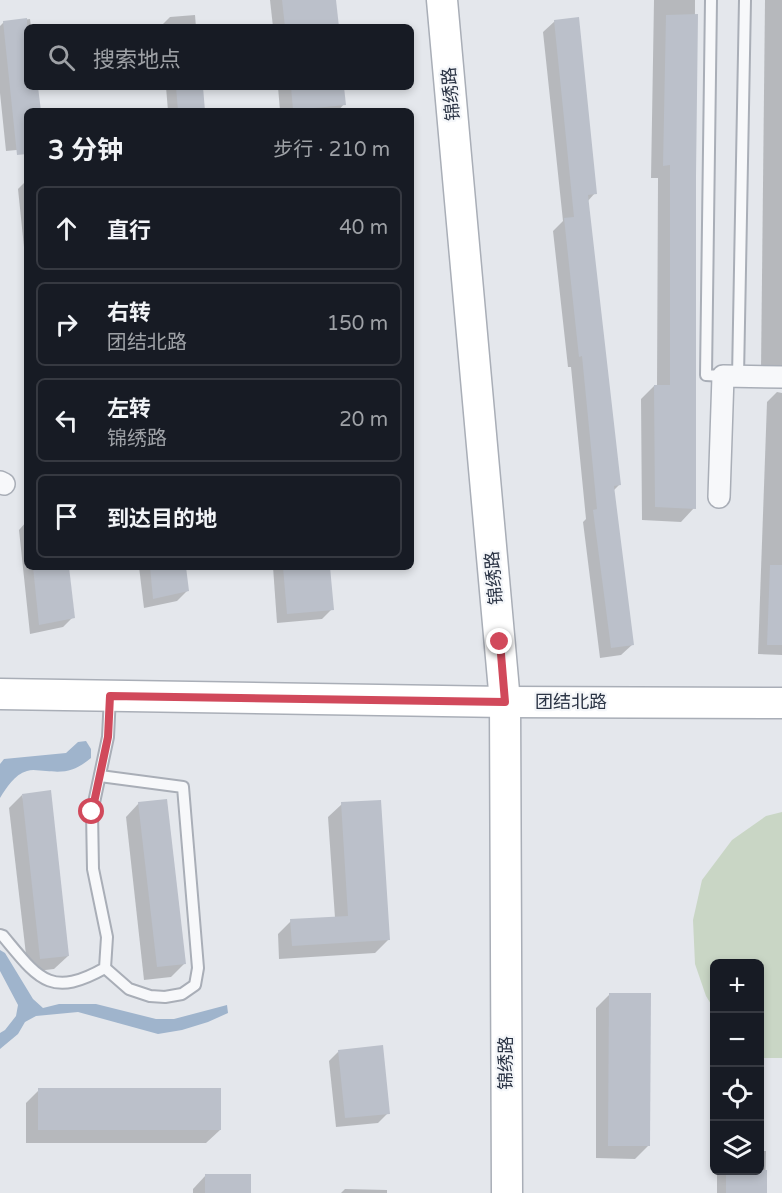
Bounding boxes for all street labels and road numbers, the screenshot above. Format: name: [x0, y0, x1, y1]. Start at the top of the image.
street label: 锦绣路: [438, 66, 464, 122]
street label: 锦绣路: [481, 550, 507, 606]
street label: 团结北路: [535, 691, 607, 713]
street label: 锦绣路: [495, 1036, 517, 1090]

